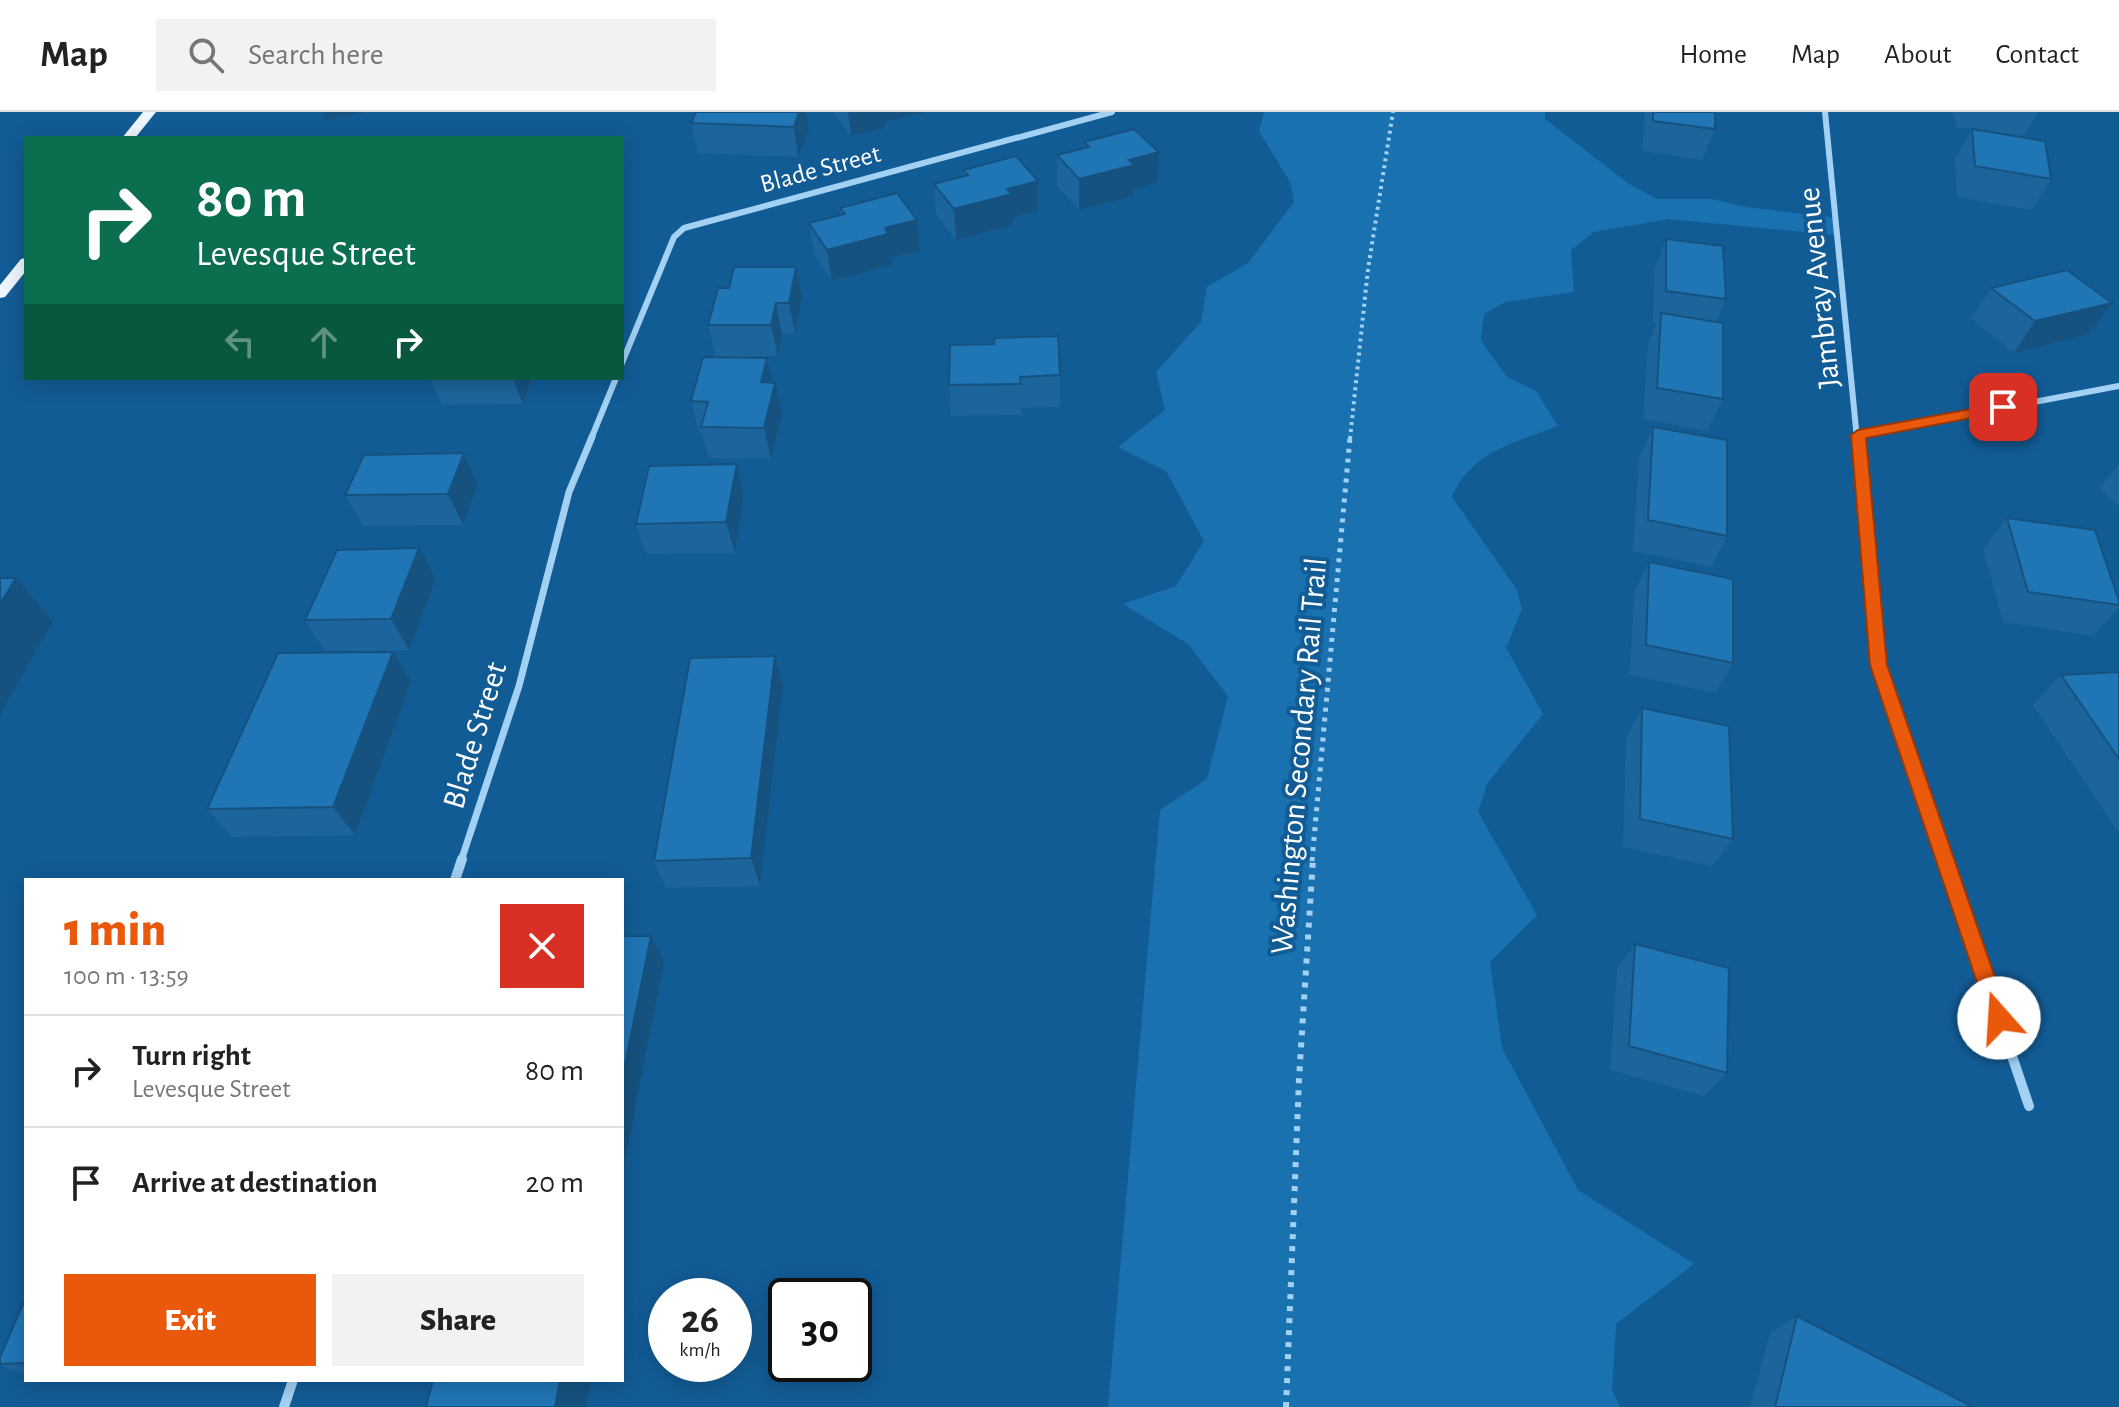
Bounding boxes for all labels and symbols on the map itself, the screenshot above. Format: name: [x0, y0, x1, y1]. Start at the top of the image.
street label: Blade Street: [757, 140, 883, 197]
street label: Jambray Avenue: [1793, 186, 1845, 390]
pin: [1969, 373, 2037, 441]
street label: Washington Secondary Rail Trail: [1266, 556, 1332, 956]
street label: Blade Street: [437, 658, 512, 813]
position arrow: [1957, 976, 2041, 1060]
speed limit sign: 30: [768, 1278, 872, 1382]

